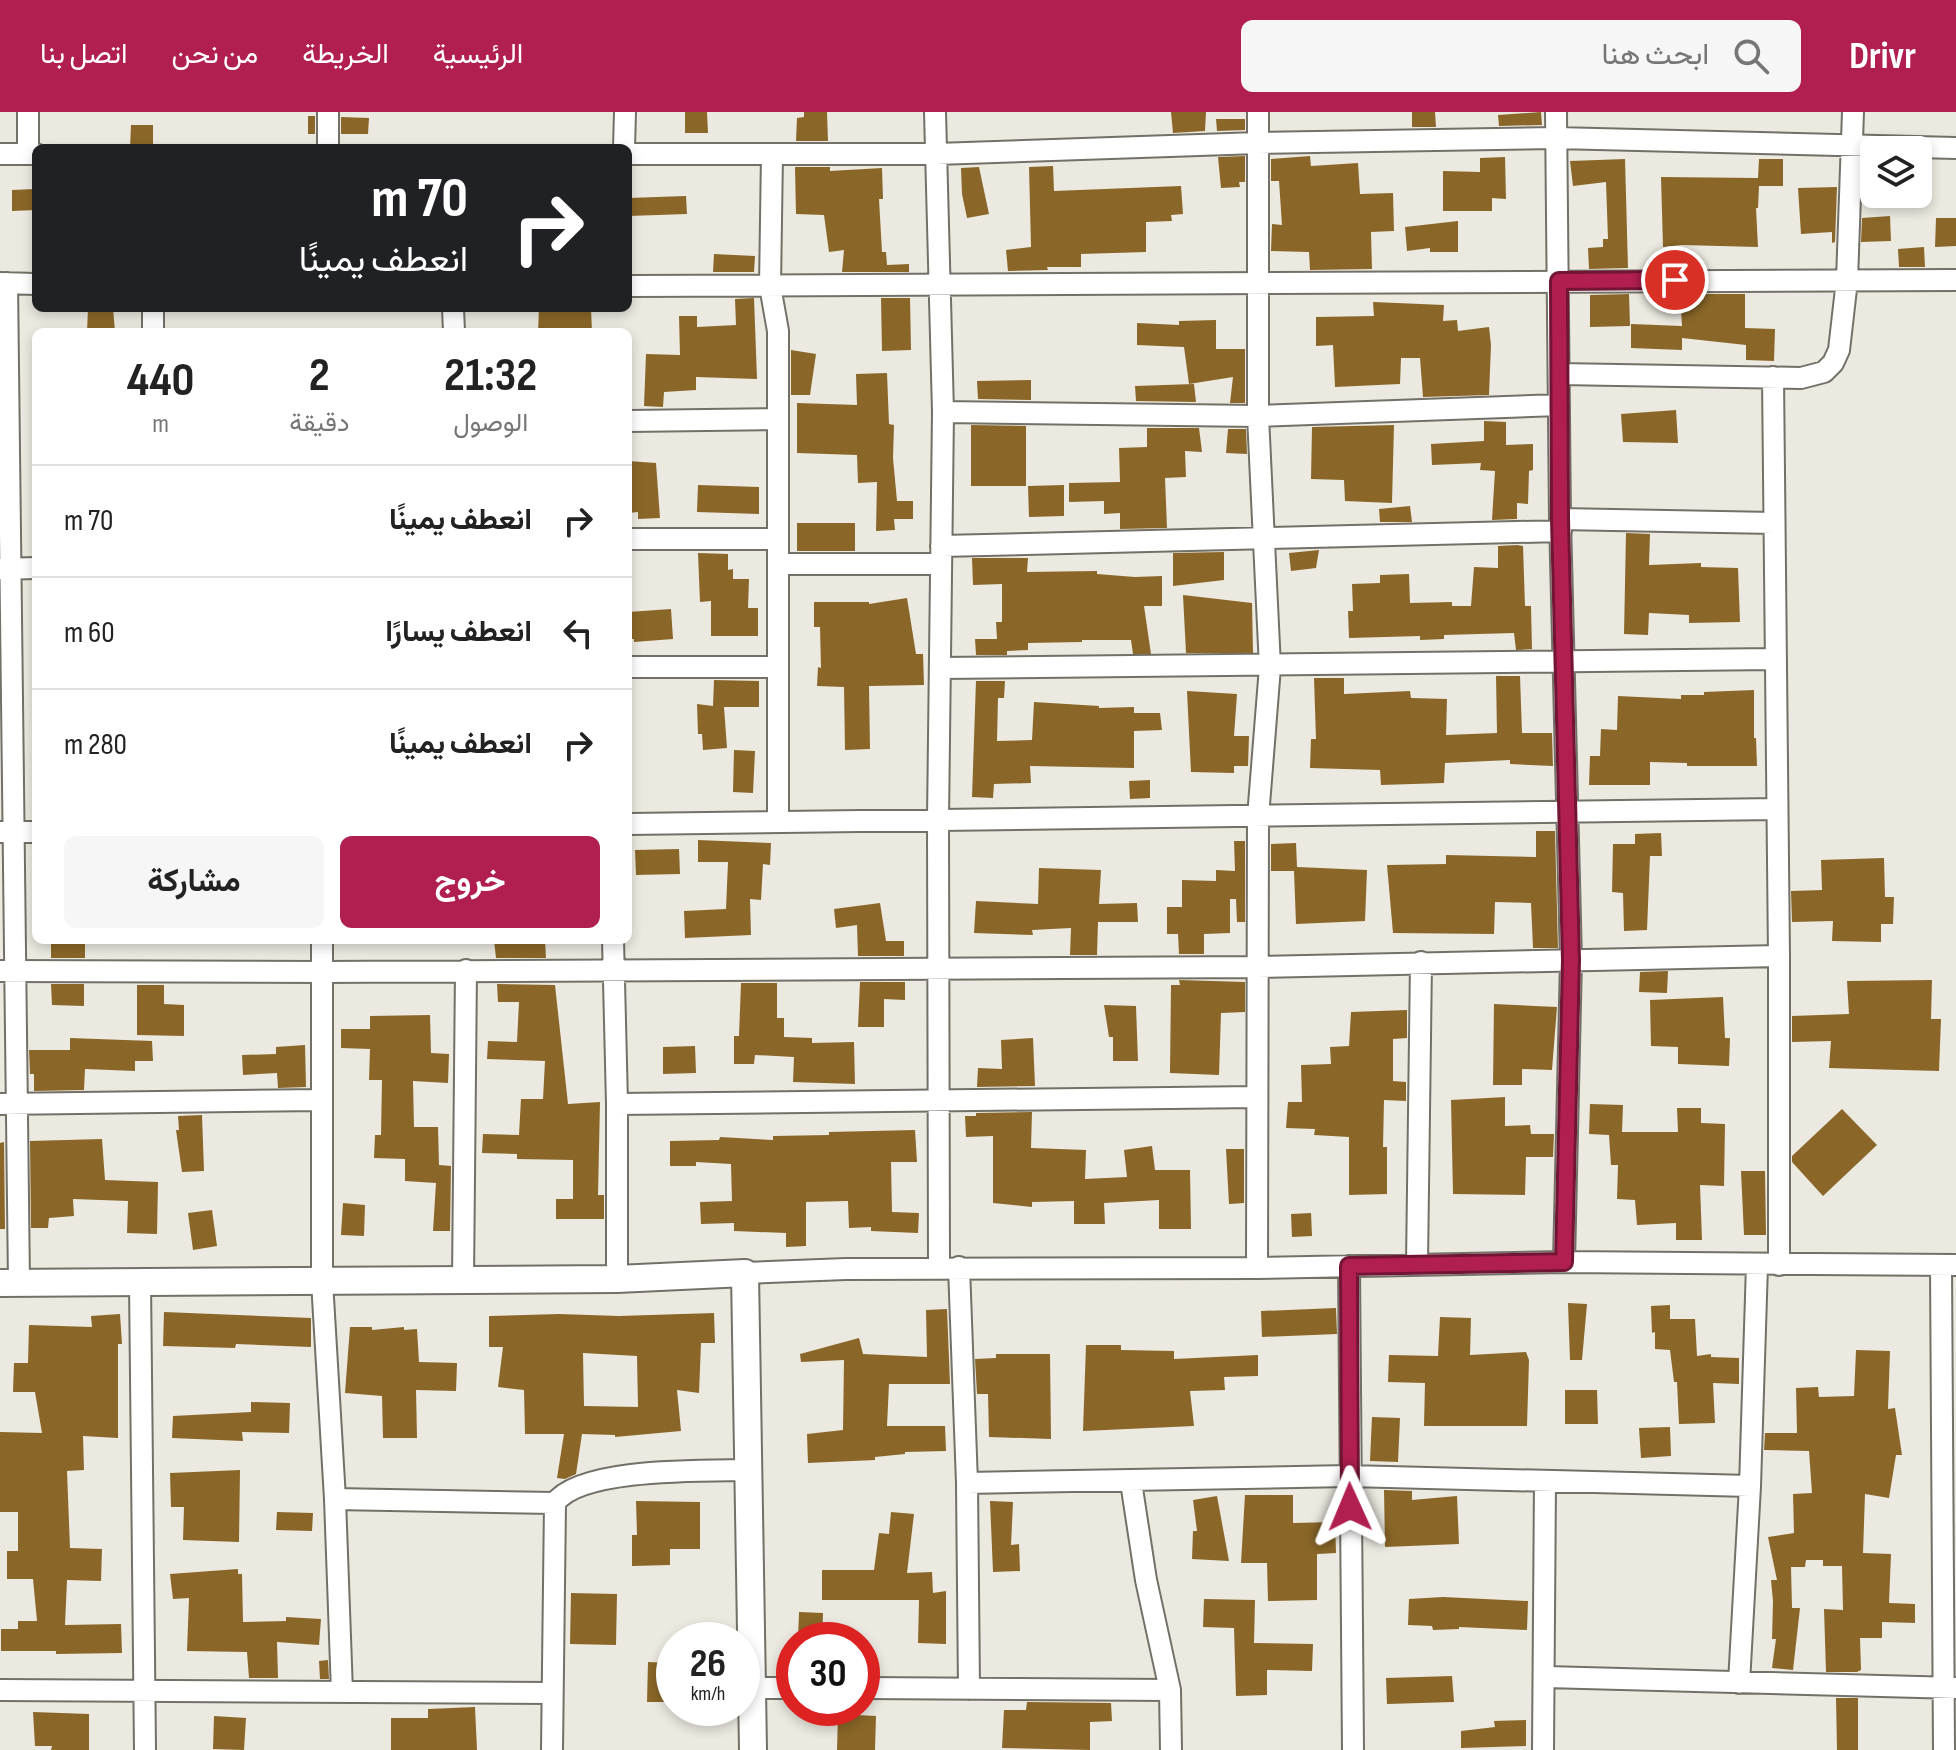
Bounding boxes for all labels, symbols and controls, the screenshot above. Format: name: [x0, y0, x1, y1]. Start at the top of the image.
search box: [1241, 20, 1801, 92]
icon: search: [1729, 34, 1773, 78]
text: Drivr: [1849, 34, 1916, 79]
text: ابحث هنا: [1602, 37, 1709, 73]
text: اتصل بنا: [40, 38, 127, 71]
text: من نحن: [171, 38, 258, 71]
text: الخريطة: [302, 38, 389, 71]
text: الرئيسية: [433, 38, 523, 71]
map controls: [1860, 136, 1932, 208]
button: layers: [1860, 136, 1932, 208]
text: 70 m: [371, 166, 468, 233]
icon: right: [496, 176, 600, 280]
text: انعطف يمينًا: [299, 239, 468, 282]
pin: [1641, 246, 1709, 314]
icon: arrive: [1653, 258, 1697, 302]
text: 2: [309, 347, 330, 404]
text: 21:32: [444, 347, 537, 404]
text: 440: [127, 352, 194, 409]
text: دقيقة: [289, 408, 349, 439]
text: الوصول: [453, 408, 528, 439]
text: m: [152, 409, 169, 440]
icon: right: [556, 499, 600, 543]
text: انعطف يمينًا: [389, 502, 532, 538]
text: 70 m: [64, 503, 113, 539]
icon: left: [556, 611, 600, 655]
text: انعطف يسارًا: [385, 614, 532, 650]
text: 60 m: [64, 615, 115, 651]
icon: right: [556, 723, 600, 767]
text: انعطف يمينًا: [389, 726, 532, 762]
text: 280 m: [64, 727, 127, 763]
button: مشاركة: [64, 836, 324, 928]
button: خروج: [340, 836, 600, 928]
position arrow: [1308, 1465, 1392, 1549]
speed limit sign: 30: [776, 1622, 880, 1726]
text: 26: [690, 1640, 726, 1688]
text: km/h: [691, 1682, 725, 1706]

